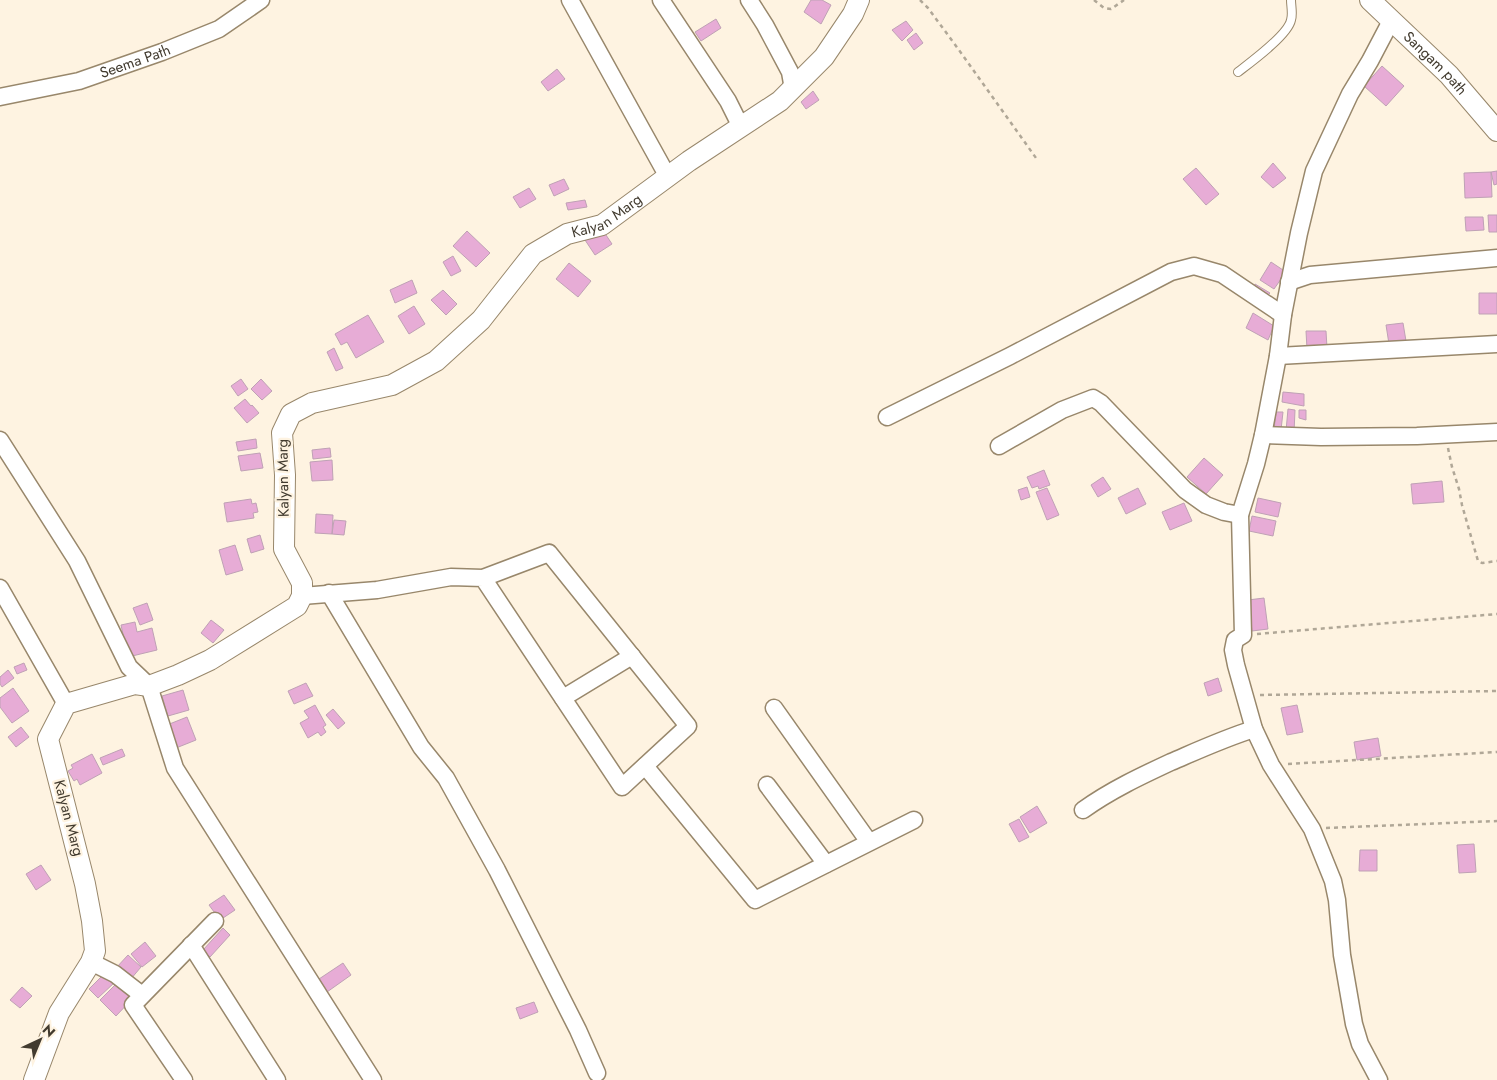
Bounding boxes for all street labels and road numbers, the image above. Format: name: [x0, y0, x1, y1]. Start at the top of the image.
street label: Sangam path: [1398, 26, 1473, 100]
street label: Seema Path: [97, 39, 174, 84]
street label: Kalyan Marg: [569, 188, 646, 243]
street label: Kalyan Marg: [271, 439, 295, 517]
street label: Kalyan Marg: [48, 777, 90, 859]

